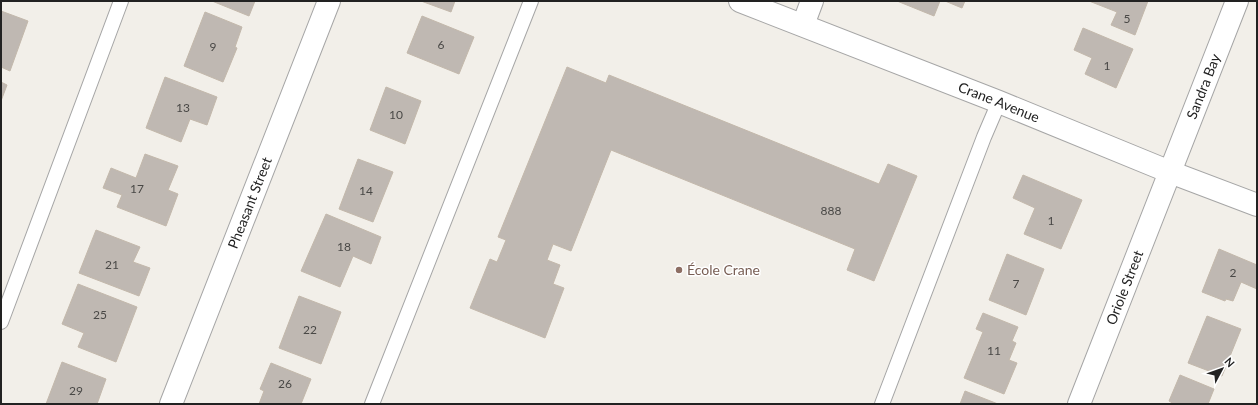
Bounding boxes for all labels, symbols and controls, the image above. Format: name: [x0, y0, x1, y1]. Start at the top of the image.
house number: 5: [1124, 11, 1131, 26]
house number: 6: [438, 37, 445, 52]
house number: 9: [210, 39, 217, 54]
street label: Sandra Bay: [1183, 51, 1224, 121]
house number: 1: [1104, 58, 1111, 73]
street label: Crane Avenue: [956, 78, 1042, 126]
house number: 13: [176, 100, 190, 115]
house number: 10: [389, 107, 403, 122]
street label: Pheasant Street: [224, 155, 275, 251]
house number: 17: [130, 181, 144, 196]
house number: 14: [359, 183, 373, 198]
house number: 888: [821, 203, 841, 218]
house number: 1: [1048, 213, 1055, 228]
house number: 18: [337, 239, 351, 254]
street label: Oriole Street: [1102, 248, 1146, 327]
house number: 21: [105, 257, 119, 272]
place label: École Crane: [687, 261, 760, 278]
marker: École Crane: [674, 265, 684, 275]
house number: 2: [1230, 265, 1237, 280]
house number: 7: [1013, 276, 1020, 291]
house number: 25: [93, 307, 107, 322]
house number: 22: [303, 322, 317, 337]
house number: 11: [987, 343, 1001, 358]
north arrow: [1202, 349, 1242, 389]
text: N: [1222, 355, 1238, 370]
house number: 26: [278, 376, 292, 391]
house number: 29: [69, 383, 83, 398]

